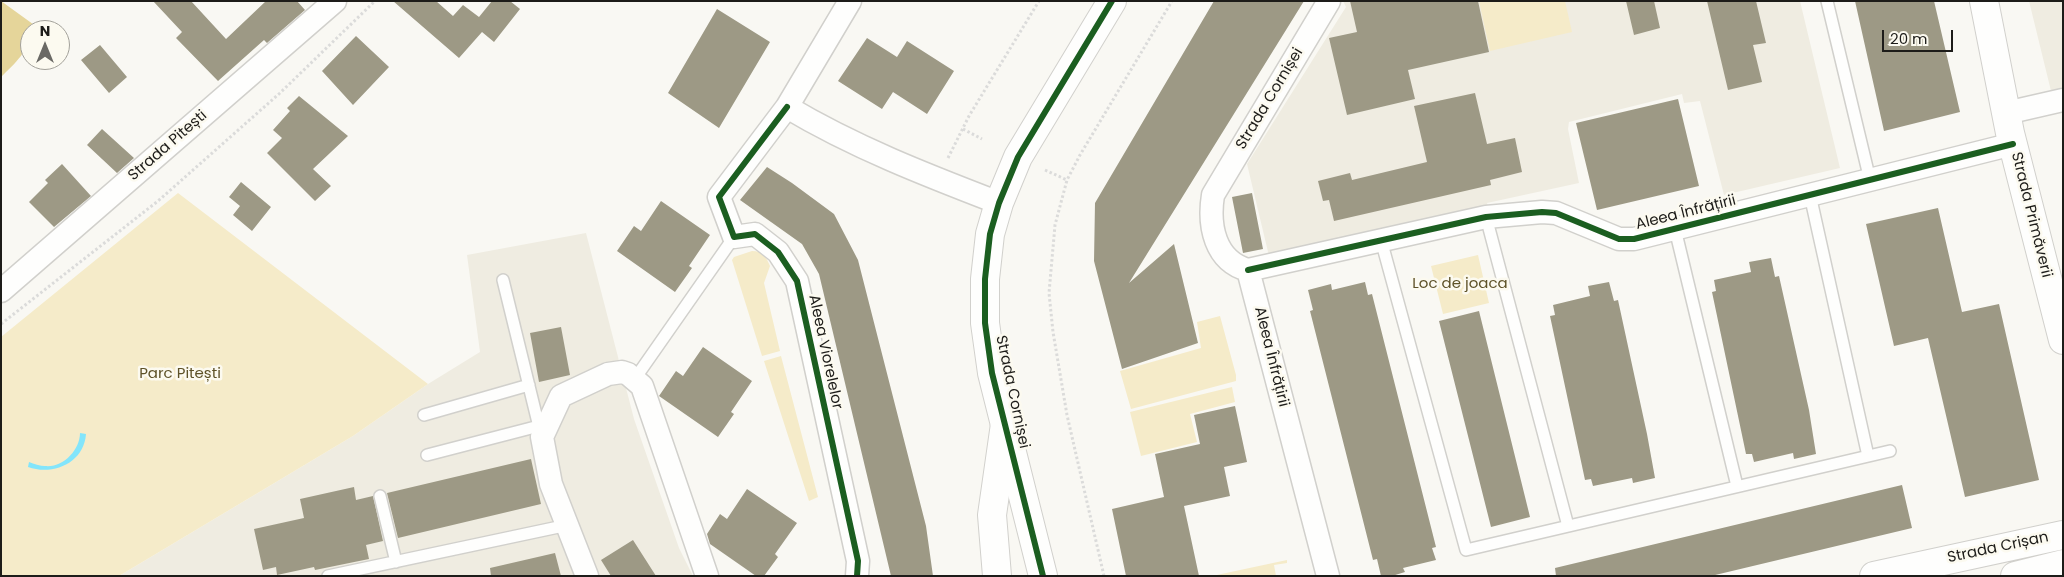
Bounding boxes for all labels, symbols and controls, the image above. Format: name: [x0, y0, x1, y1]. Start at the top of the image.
north arrow: [20, 20, 70, 70]
scale bar: [1884, 20, 1955, 52]
text: N: [40, 21, 50, 41]
text: 20 m: [1890, 28, 1928, 49]
street label: Strada Cornișei: [1233, 45, 1307, 153]
street label: Strada Pitești: [125, 107, 211, 185]
street label: Strada Primăverii: [2007, 150, 2055, 280]
street label: Aleea Înfrățirii: [1634, 192, 1738, 234]
park label: Loc de joaca: [1412, 275, 1508, 293]
street label: Aleea Viorelelor: [804, 293, 846, 411]
street label: Aleea Înfrățirii: [1250, 305, 1292, 409]
street label: Strada Cornișei: [991, 334, 1033, 450]
park label: Parc Pitești: [139, 365, 221, 383]
street label: Strada Crișan: [1946, 529, 2050, 567]

